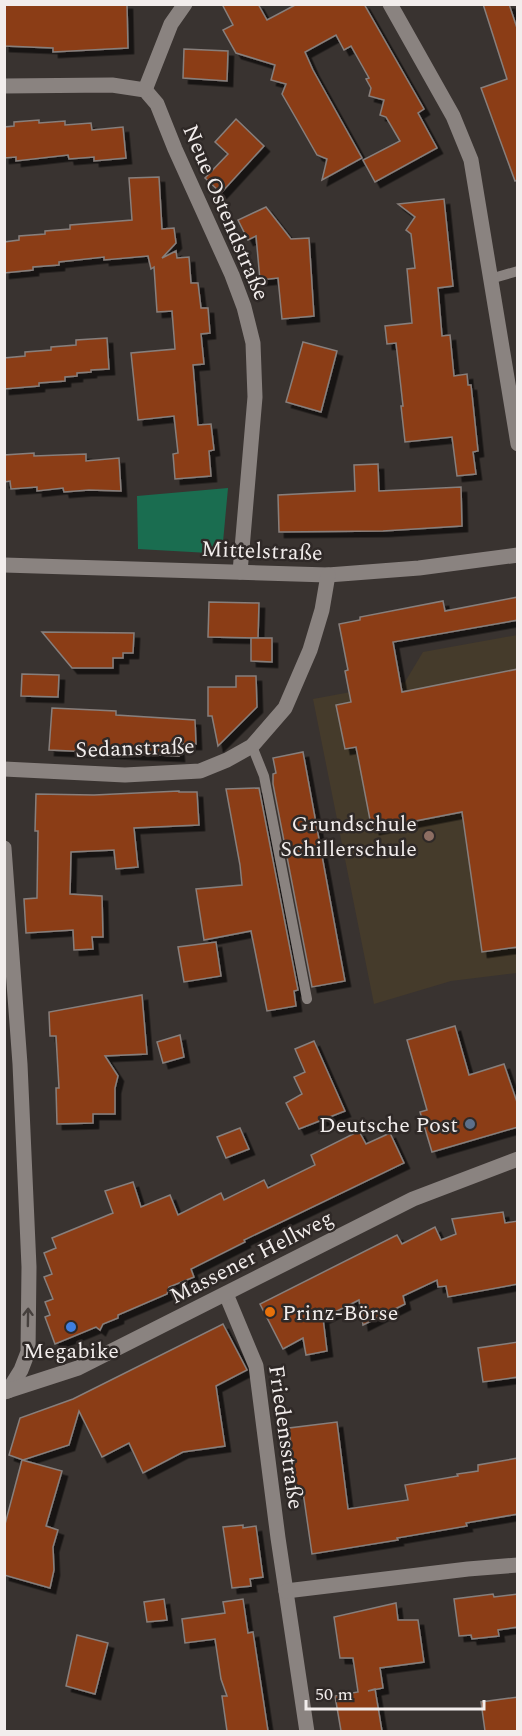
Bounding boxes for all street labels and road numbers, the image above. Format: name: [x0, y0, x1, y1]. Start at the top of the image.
street label: Neue Ostendstraße: [174, 120, 278, 306]
street label: Mittelstraße: [201, 533, 323, 570]
street label: Sedanstraße: [75, 730, 195, 767]
street label: Massener Hellweg: [164, 1202, 339, 1313]
street label: Friedensstraße: [259, 1363, 312, 1511]

